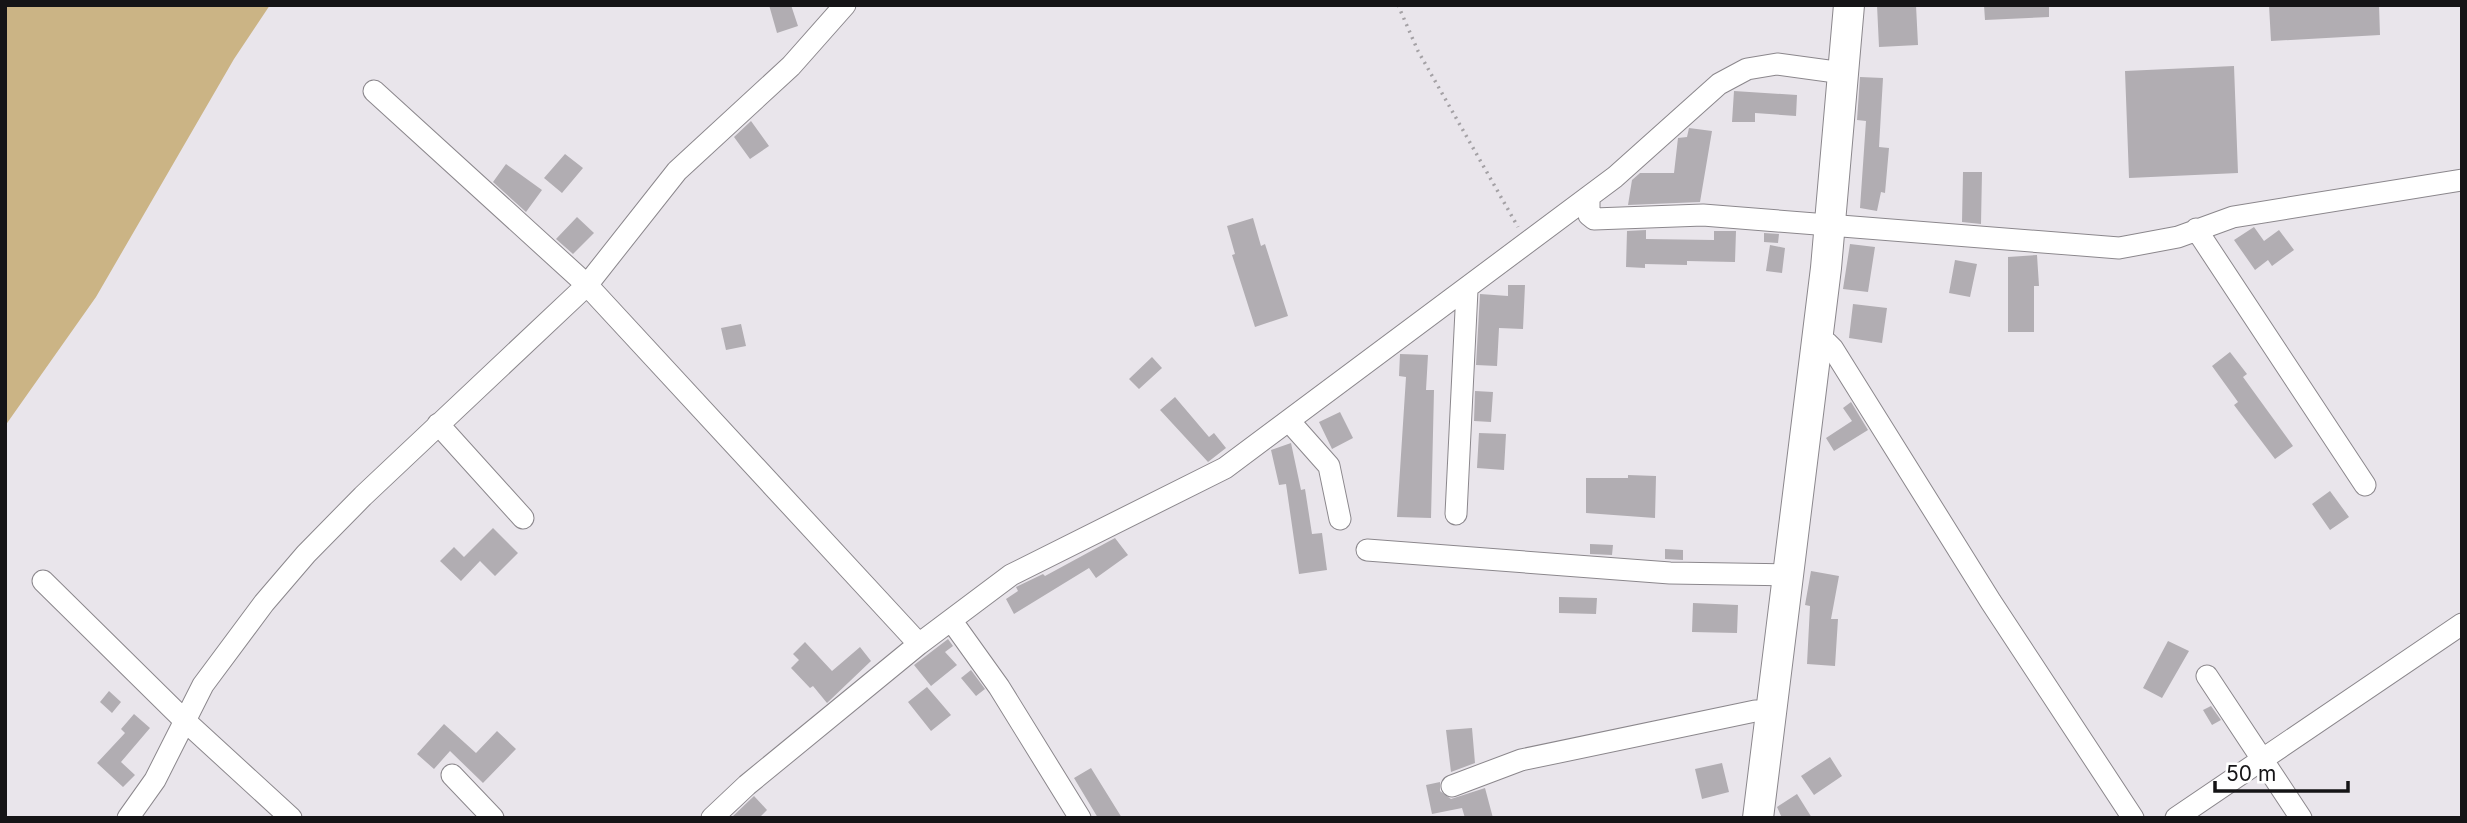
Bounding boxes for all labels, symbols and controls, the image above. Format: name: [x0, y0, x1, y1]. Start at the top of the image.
scale bar: [2215, 750, 2348, 794]
text: 50 m: [2226, 761, 2276, 786]

